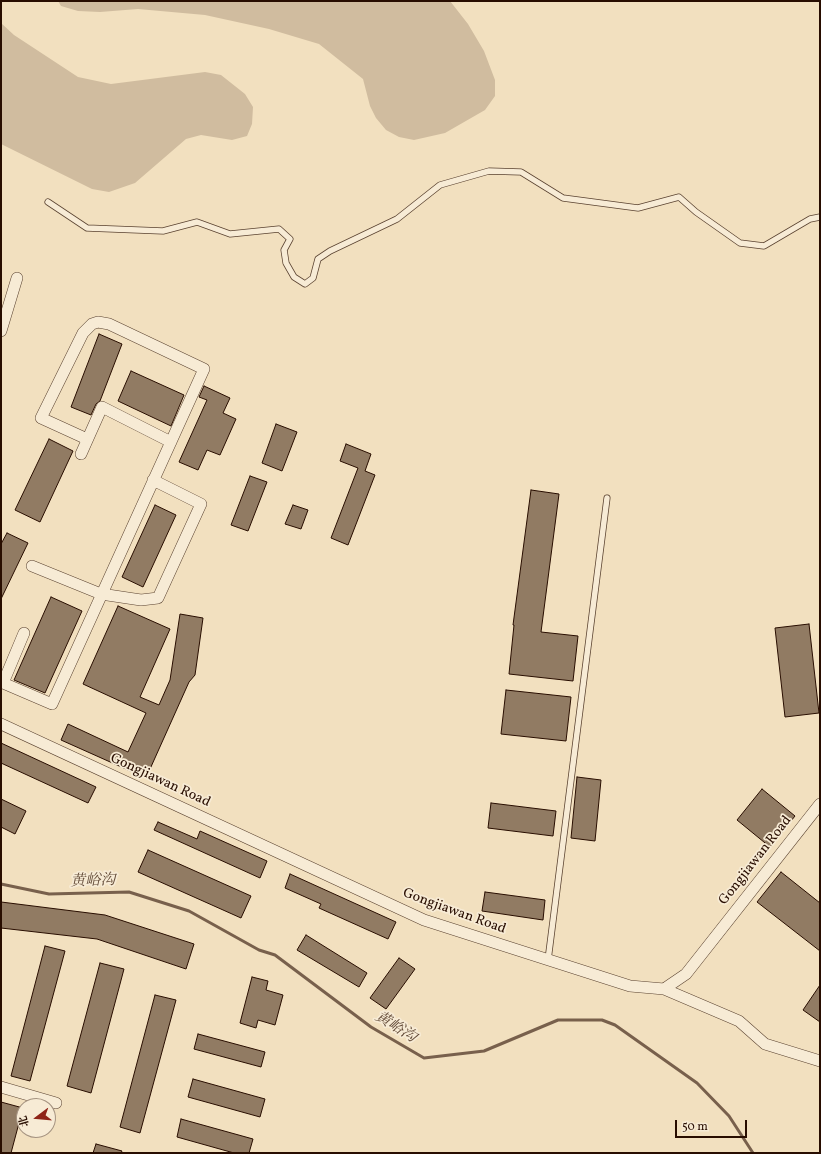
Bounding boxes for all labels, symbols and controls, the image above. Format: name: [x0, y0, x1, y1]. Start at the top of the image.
street label: Gongjiawan Road: [107, 750, 213, 812]
street label: Gongjiawan Road: [716, 813, 796, 909]
water label: 黄峪沟: [70, 872, 116, 892]
street label: Gongjiawan Road: [400, 886, 508, 938]
water label: 黄峪沟: [371, 1008, 419, 1048]
north arrow: [16, 1098, 56, 1138]
scale bar: [677, 1112, 749, 1138]
text: 北: [16, 1114, 34, 1129]
text: 50 m: [682, 1119, 708, 1135]

